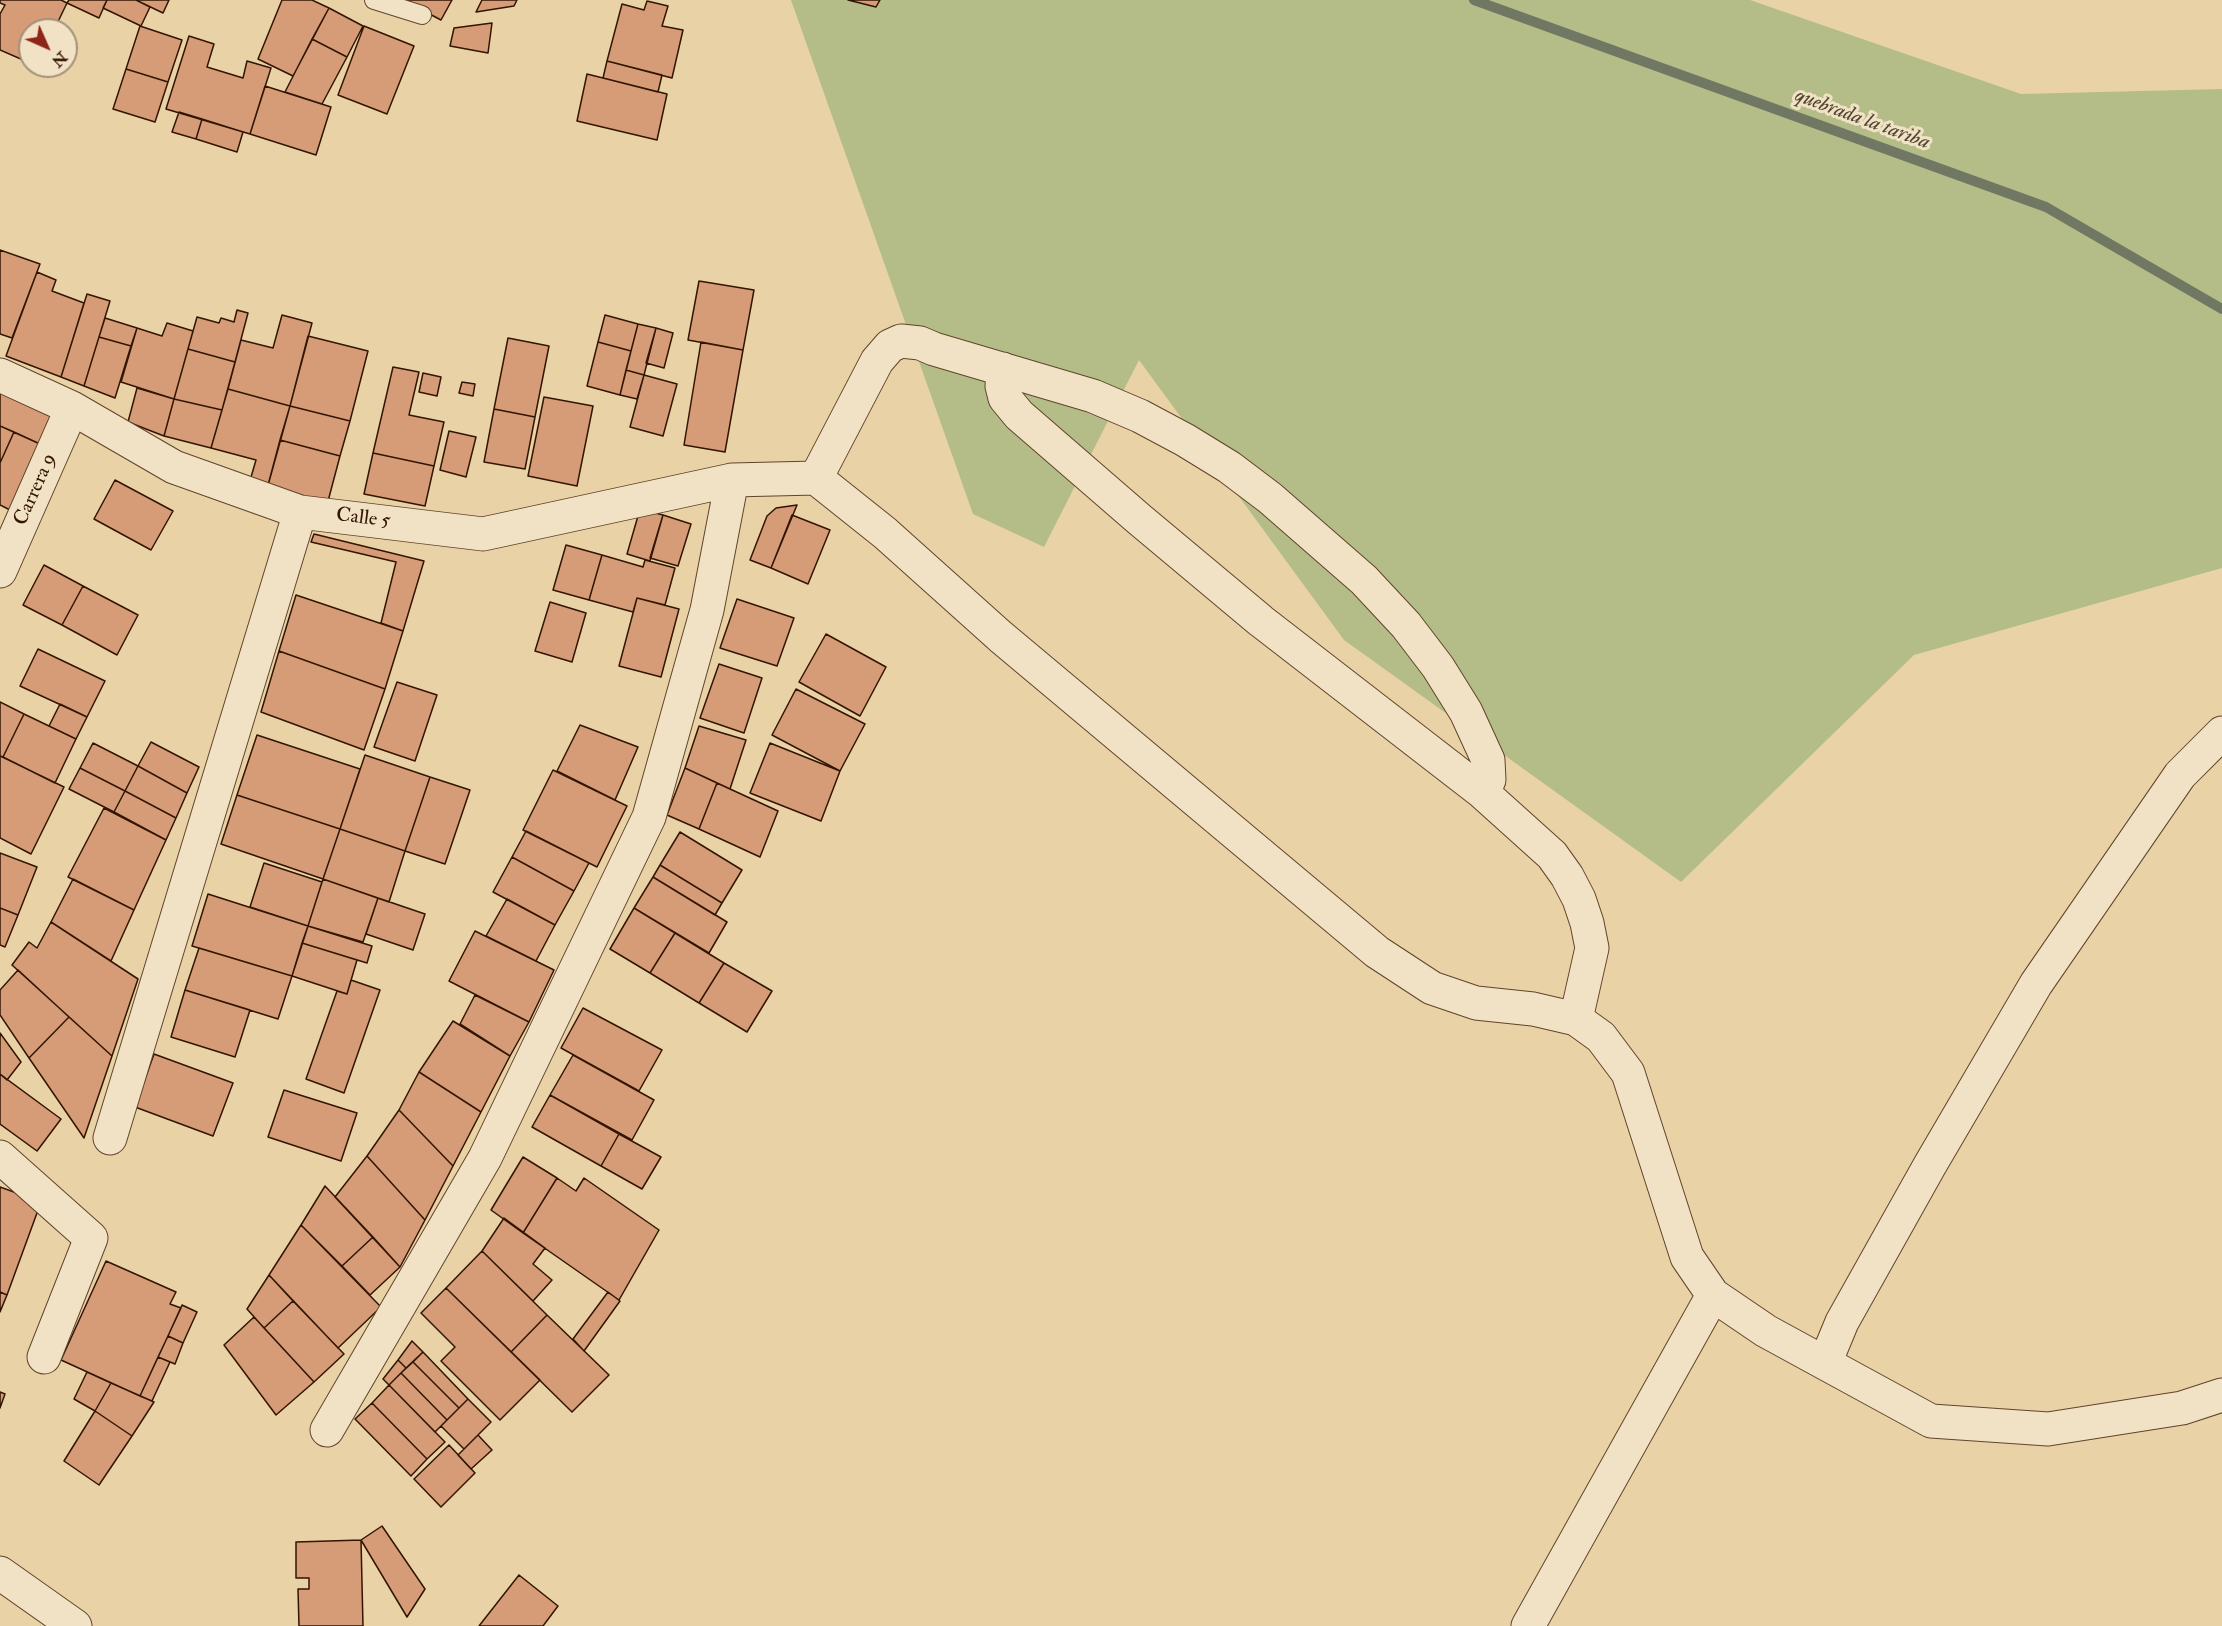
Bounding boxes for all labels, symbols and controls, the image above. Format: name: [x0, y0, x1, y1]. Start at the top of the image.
north arrow: [18, 18, 78, 78]
text: N: [47, 47, 71, 71]
water label: quebrada la tariba: [1791, 84, 1933, 156]
street label: Carrera 9: [10, 450, 62, 530]
street label: Calle 5: [335, 504, 391, 534]

